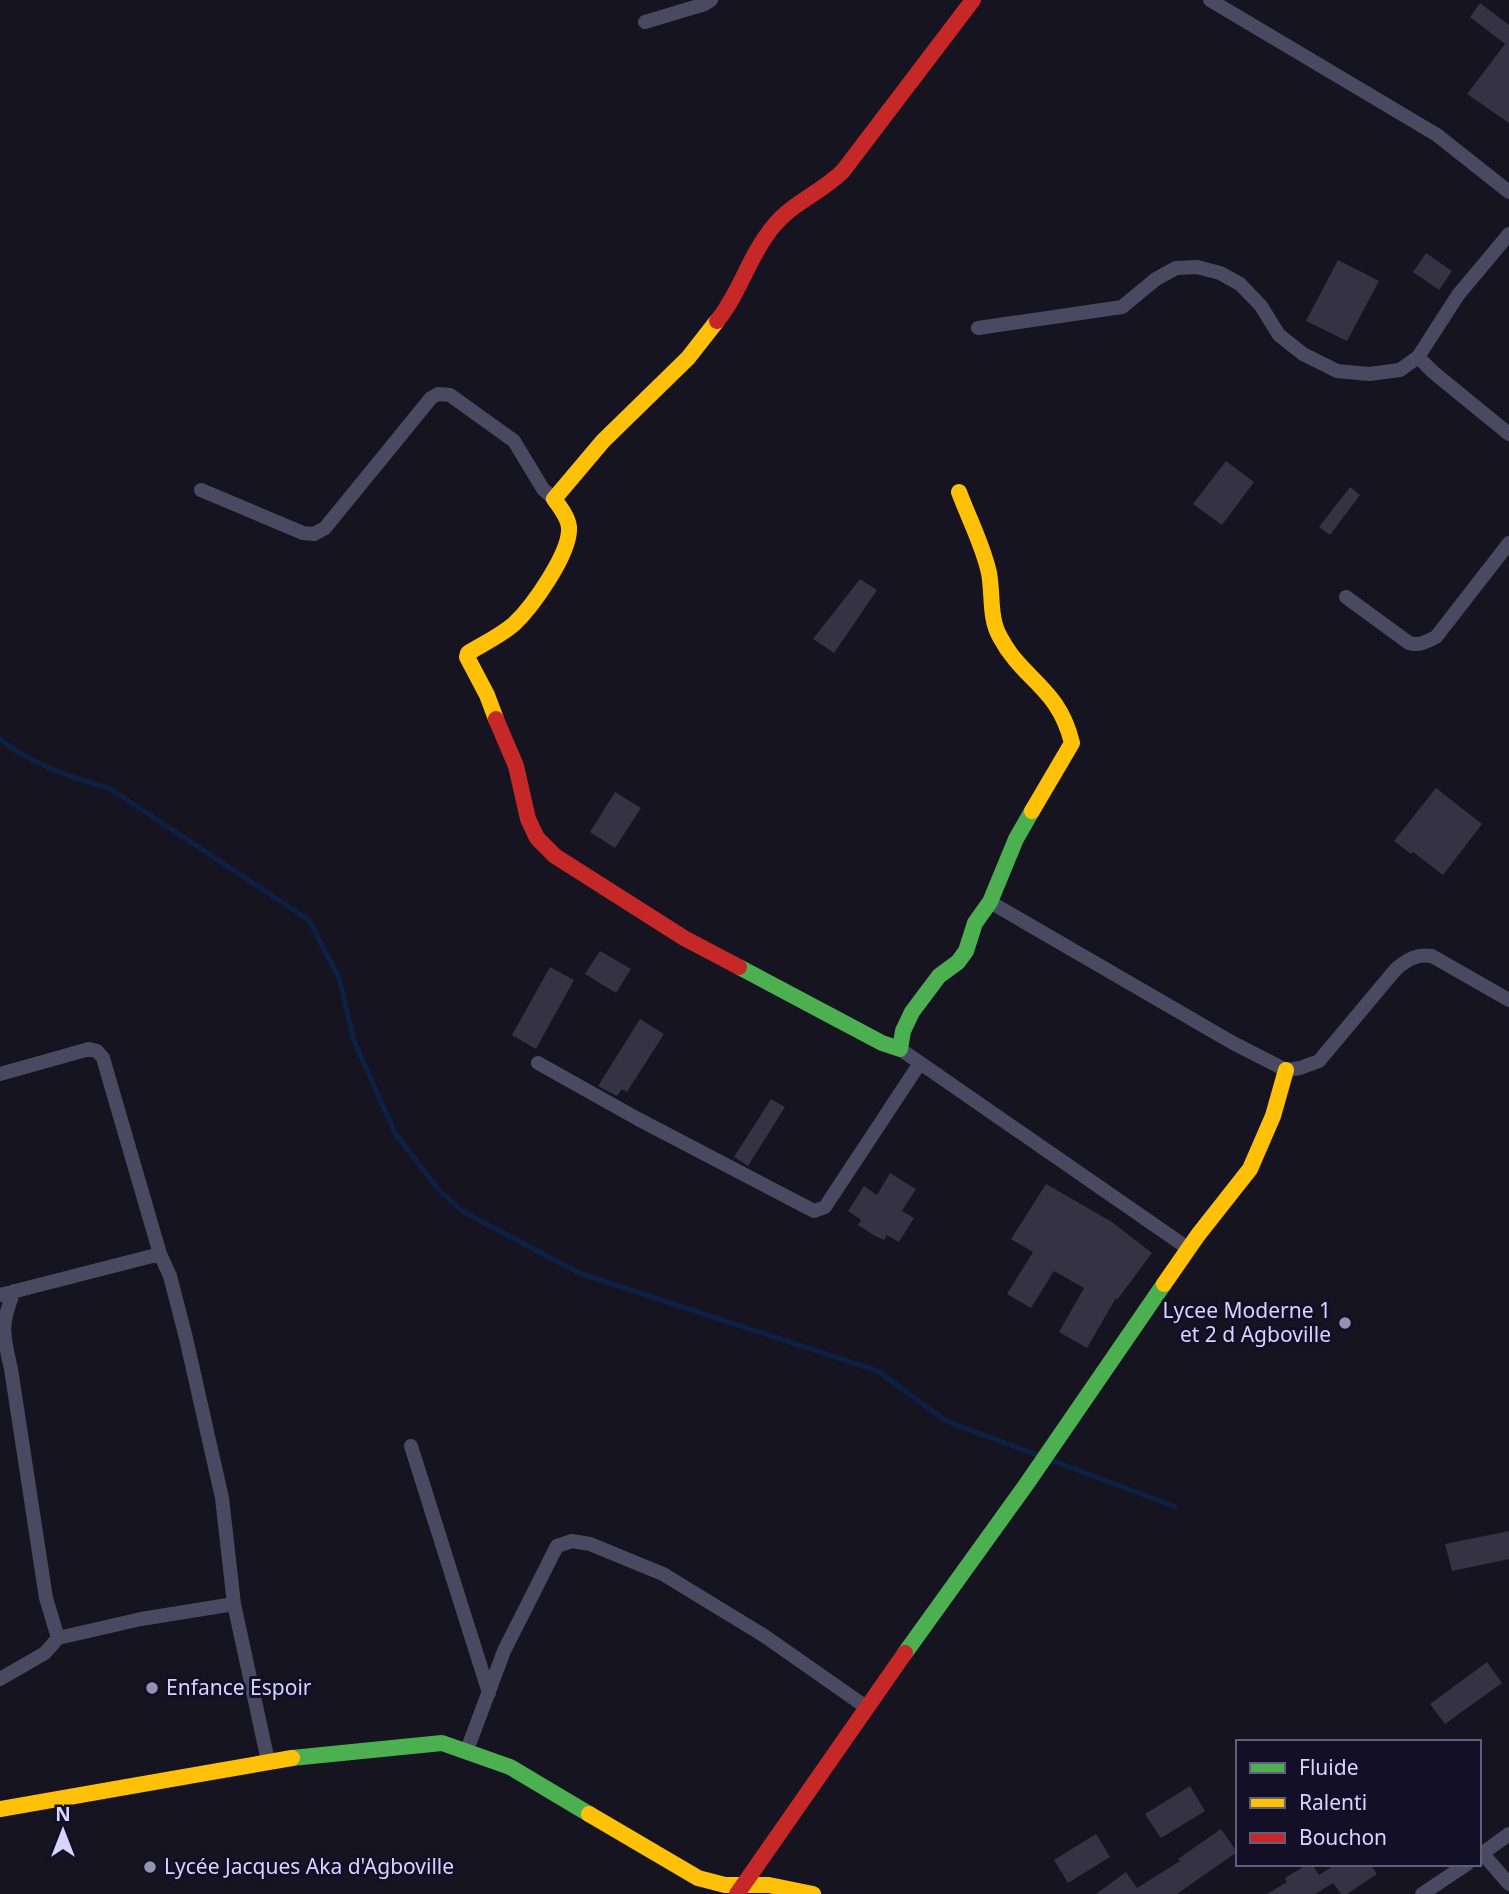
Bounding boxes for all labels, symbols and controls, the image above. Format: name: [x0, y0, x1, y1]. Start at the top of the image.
place label: Lycee Moderne 1 et 2 d Agboville: [1163, 1296, 1331, 1348]
marker: Lycee Moderne 1 et 2 d Agboville: [1337, 1315, 1353, 1331]
place label: Enfance Espoir: [166, 1673, 312, 1701]
marker: Enfance Espoir: [144, 1680, 160, 1696]
legend: [1236, 1740, 1481, 1866]
text: Fluide: [1299, 1753, 1358, 1781]
text: Ralenti: [1299, 1788, 1367, 1816]
north arrow: [28, 1796, 98, 1866]
text: N: [55, 1801, 71, 1827]
text: Bouchon: [1299, 1823, 1387, 1851]
place label: Lycée Jacques Aka d'Agboville: [164, 1852, 454, 1880]
marker: Lycée Jacques Aka d'Agboville: [142, 1859, 158, 1875]

